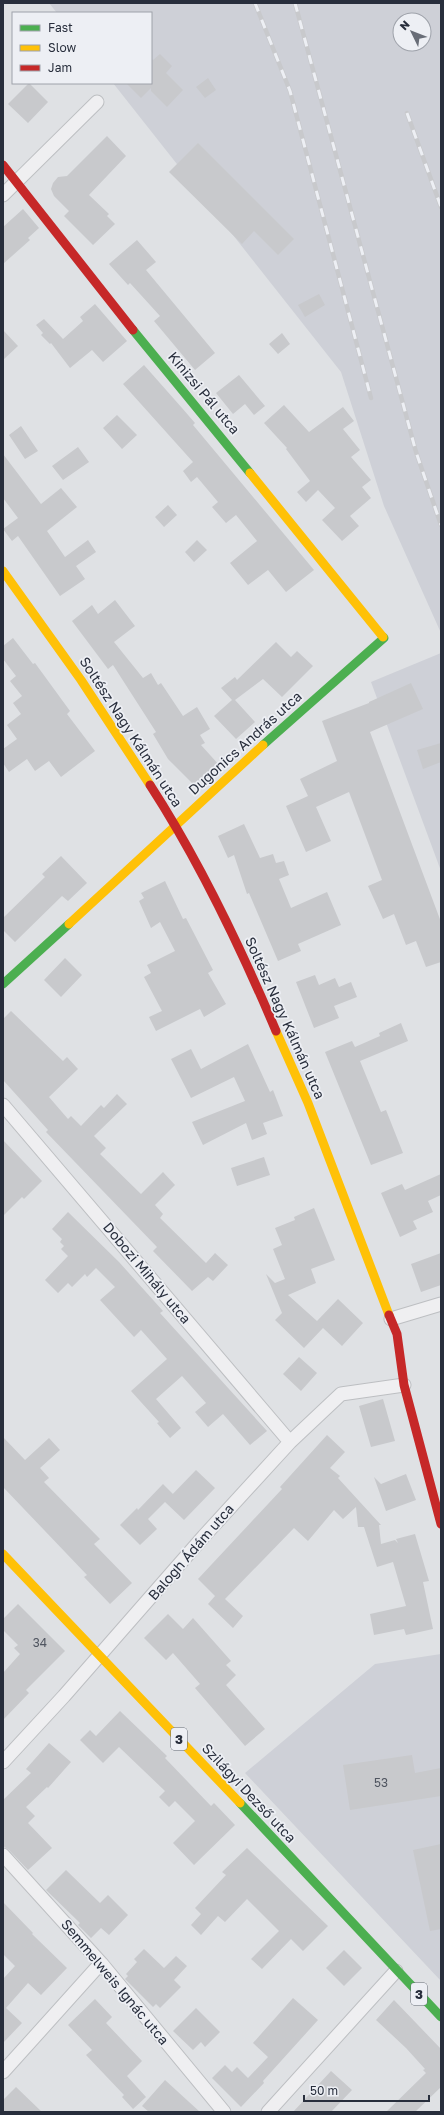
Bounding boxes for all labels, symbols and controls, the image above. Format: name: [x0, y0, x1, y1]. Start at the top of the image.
legend: [12, 12, 152, 84]
north arrow: [392, 12, 432, 52]
text: N: [397, 17, 412, 32]
text: Fast: [48, 20, 73, 35]
text: Slow: [48, 40, 76, 55]
text: Jam: [48, 60, 72, 75]
street label: Kinizsi Pál utca: [165, 348, 244, 437]
street label: Soltész Nagy Kálmán utca: [76, 653, 186, 810]
street label: Dugonics András utca: [185, 687, 305, 798]
street label: Soltész Nagy Kálmán utca: [242, 934, 329, 1102]
street label: Dobozi Mihály utca: [100, 1219, 195, 1327]
street label: Balogh Ádám utca: [144, 1500, 237, 1603]
house number: 34: [33, 1635, 47, 1650]
road number: 3: [171, 1728, 187, 1750]
street label: Szilágyi Dezső utca: [199, 1739, 300, 1846]
house number: 53: [374, 1775, 388, 1790]
street label: Semmelweis Ignác utca: [58, 1915, 173, 2048]
road number: 3: [411, 1983, 427, 2005]
scale bar: [304, 2077, 429, 2103]
text: 50 m: [310, 2083, 338, 2098]

